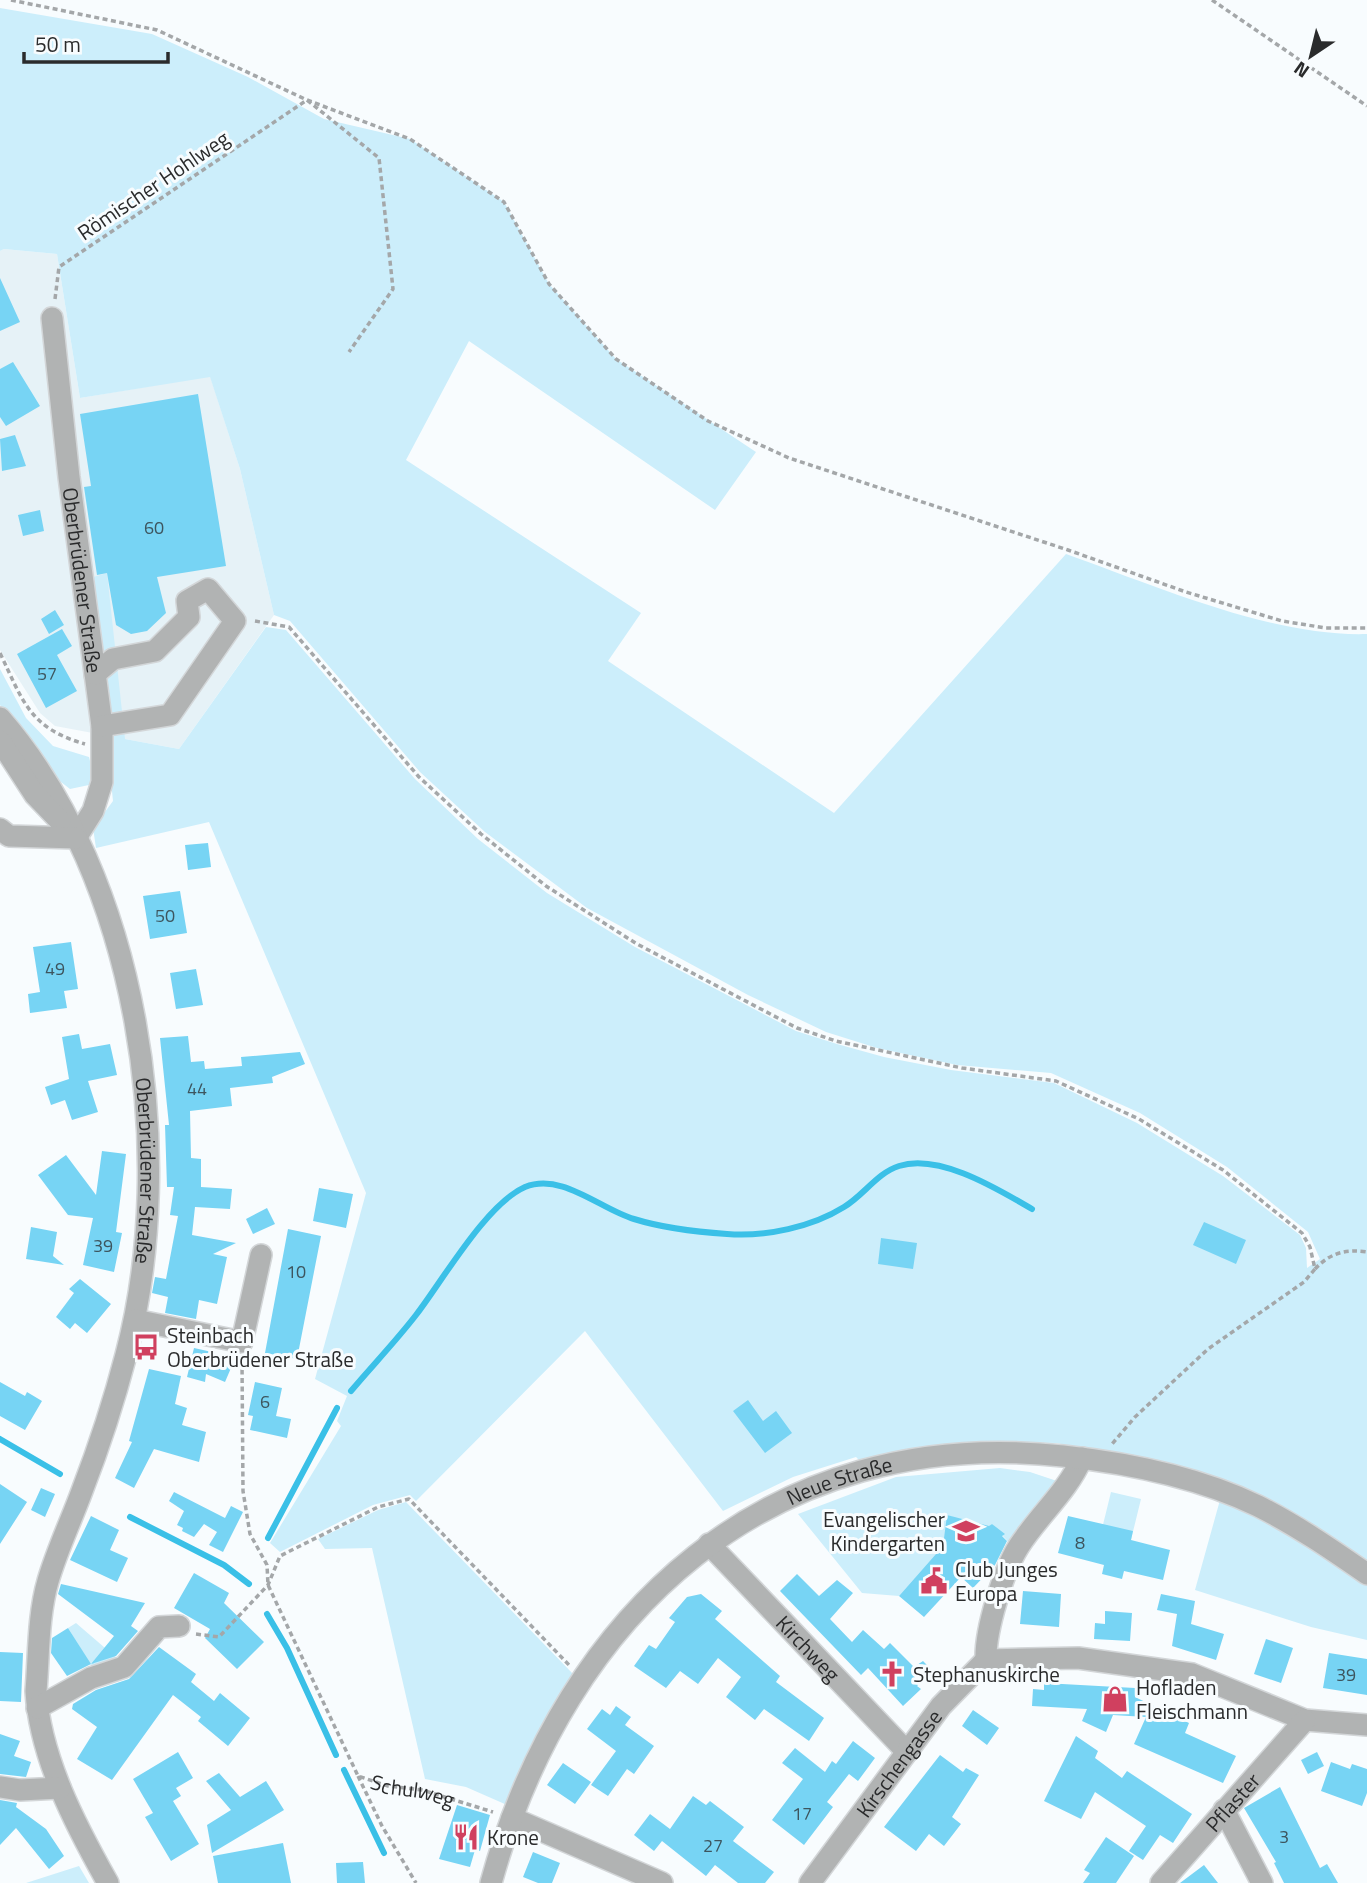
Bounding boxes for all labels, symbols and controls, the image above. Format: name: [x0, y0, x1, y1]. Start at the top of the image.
scale bar: [24, 21, 168, 65]
north arrow: [1276, 21, 1346, 91]
text: 50 m: [35, 28, 81, 60]
text: N: [1287, 55, 1315, 86]
street label: Römischer Hohlweg: [71, 122, 236, 248]
street label: Oberbrüdener Straße: [55, 485, 111, 675]
house number: 60: [144, 514, 164, 541]
house number: 57: [37, 660, 57, 687]
house number: 50: [155, 902, 175, 929]
house number: 49: [45, 955, 65, 982]
house number: 44: [187, 1075, 207, 1102]
street label: Oberbrüdener Straße: [127, 1076, 165, 1266]
house number: 39: [93, 1232, 113, 1259]
house number: 10: [286, 1258, 306, 1285]
place label: Steinbach Oberbrüdener Straße: [167, 1319, 354, 1375]
bus stop icon: Steinbach Oberbrüdener Straße: [131, 1332, 161, 1362]
house number: 6: [260, 1388, 270, 1415]
street label: Neue Straße: [781, 1448, 895, 1513]
place label: Evangelischer Kindergarten: [823, 1503, 945, 1559]
school or university icon: Evangelischer Kindergarten: [951, 1516, 981, 1546]
house number: 8: [1075, 1529, 1085, 1556]
place label: Club Junges Europa: [955, 1553, 1058, 1609]
public building icon: Club Junges Europa: [919, 1566, 949, 1596]
street label: Kirchweg: [769, 1608, 848, 1689]
place label: Stephanuskirche: [913, 1658, 1060, 1690]
church icon: Stephanuskirche: [877, 1659, 907, 1689]
house number: 39: [1336, 1661, 1356, 1688]
place label: Hofladen Fleischmann: [1136, 1671, 1248, 1727]
shop icon: Hofladen Fleischmann: [1100, 1684, 1130, 1714]
street label: Kirschengasse: [848, 1703, 949, 1824]
street label: Schulweg: [367, 1765, 459, 1815]
street label: Pflaster: [1197, 1765, 1268, 1839]
house number: 17: [792, 1800, 812, 1827]
place label: Krone: [487, 1821, 539, 1853]
restaurant icon: Krone: [451, 1822, 481, 1852]
house number: 3: [1279, 1823, 1289, 1850]
house number: 27: [703, 1832, 723, 1859]

